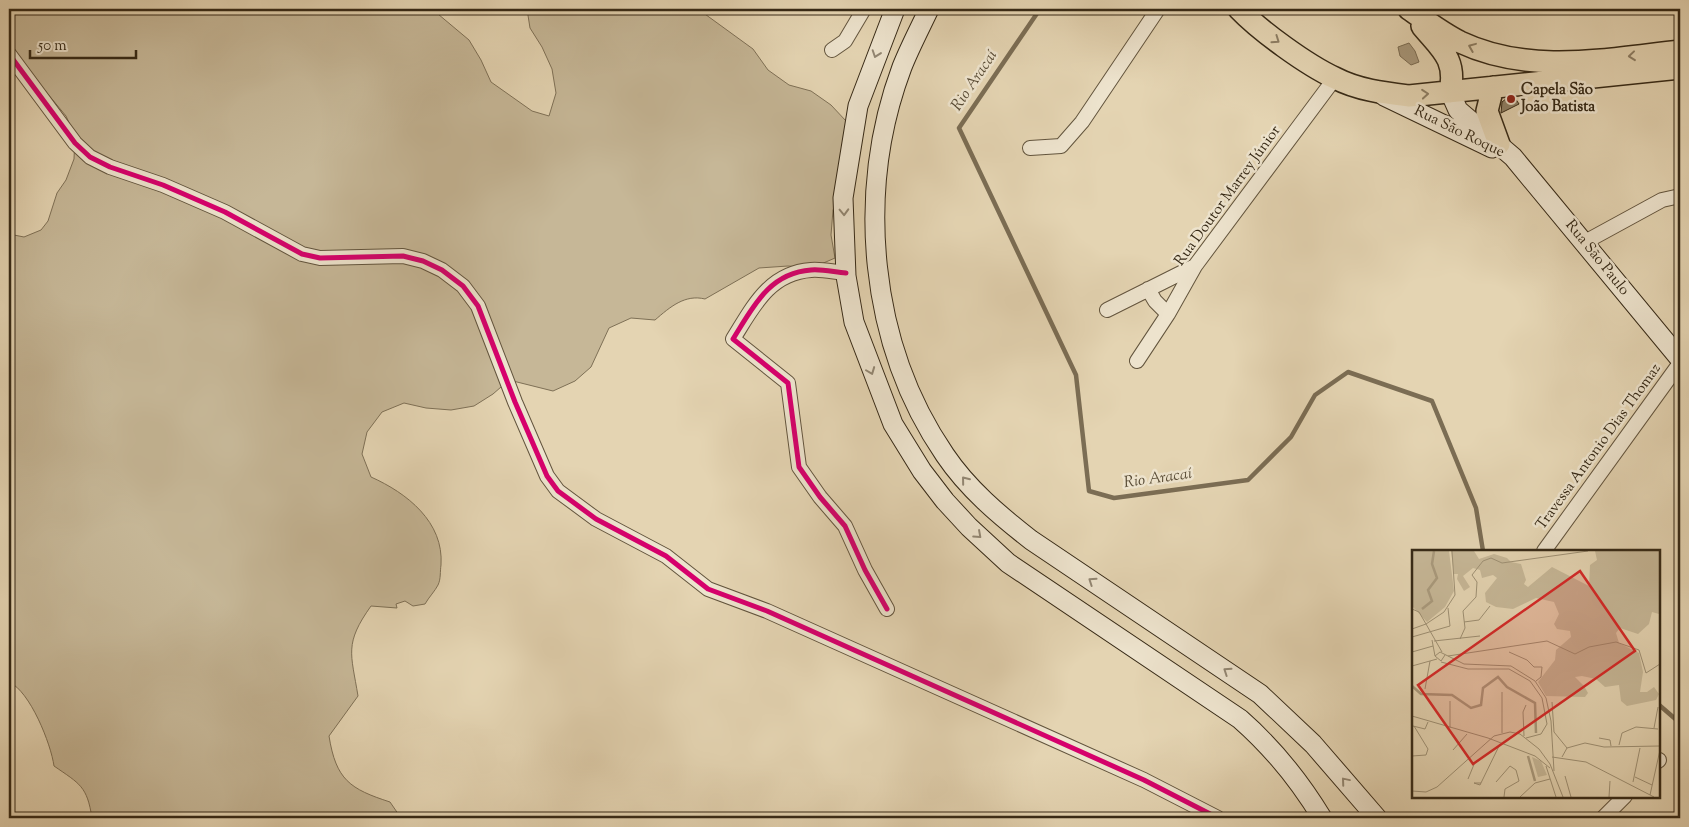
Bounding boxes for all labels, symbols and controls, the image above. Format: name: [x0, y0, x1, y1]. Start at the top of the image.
scale bar: [30, 28, 136, 60]
one-way arrow: [1270, 34, 1280, 43]
text: 50 m: [37, 36, 67, 57]
one-way arrow: [1468, 43, 1477, 53]
water label: Rio Aracaí: [946, 45, 1004, 116]
one-way arrow: [872, 49, 882, 58]
one-way arrow: [1627, 50, 1635, 61]
place label: Capela São João Batista: [1520, 80, 1595, 118]
one-way arrow: [1421, 89, 1429, 100]
marker: Capela São João Batista: [1505, 93, 1517, 105]
street label: Rua São Roque: [1410, 101, 1508, 163]
street label: Rua Doutor Marrey Júnior: [1170, 121, 1286, 271]
one-way arrow: [838, 208, 849, 216]
street label: Rua São Paulo: [1560, 216, 1634, 300]
street label: Travessa Antonio Dias Thomaz: [1531, 359, 1667, 535]
one-way arrow: [865, 366, 876, 375]
water label: Rio Aracaí: [1122, 463, 1195, 495]
one-way arrow: [962, 476, 971, 485]
one-way arrow: [972, 529, 981, 538]
inset map: [1412, 550, 1659, 797]
one-way arrow: [1088, 577, 1097, 587]
one-way arrow: [1223, 668, 1232, 677]
one-way arrow: [1342, 778, 1351, 787]

